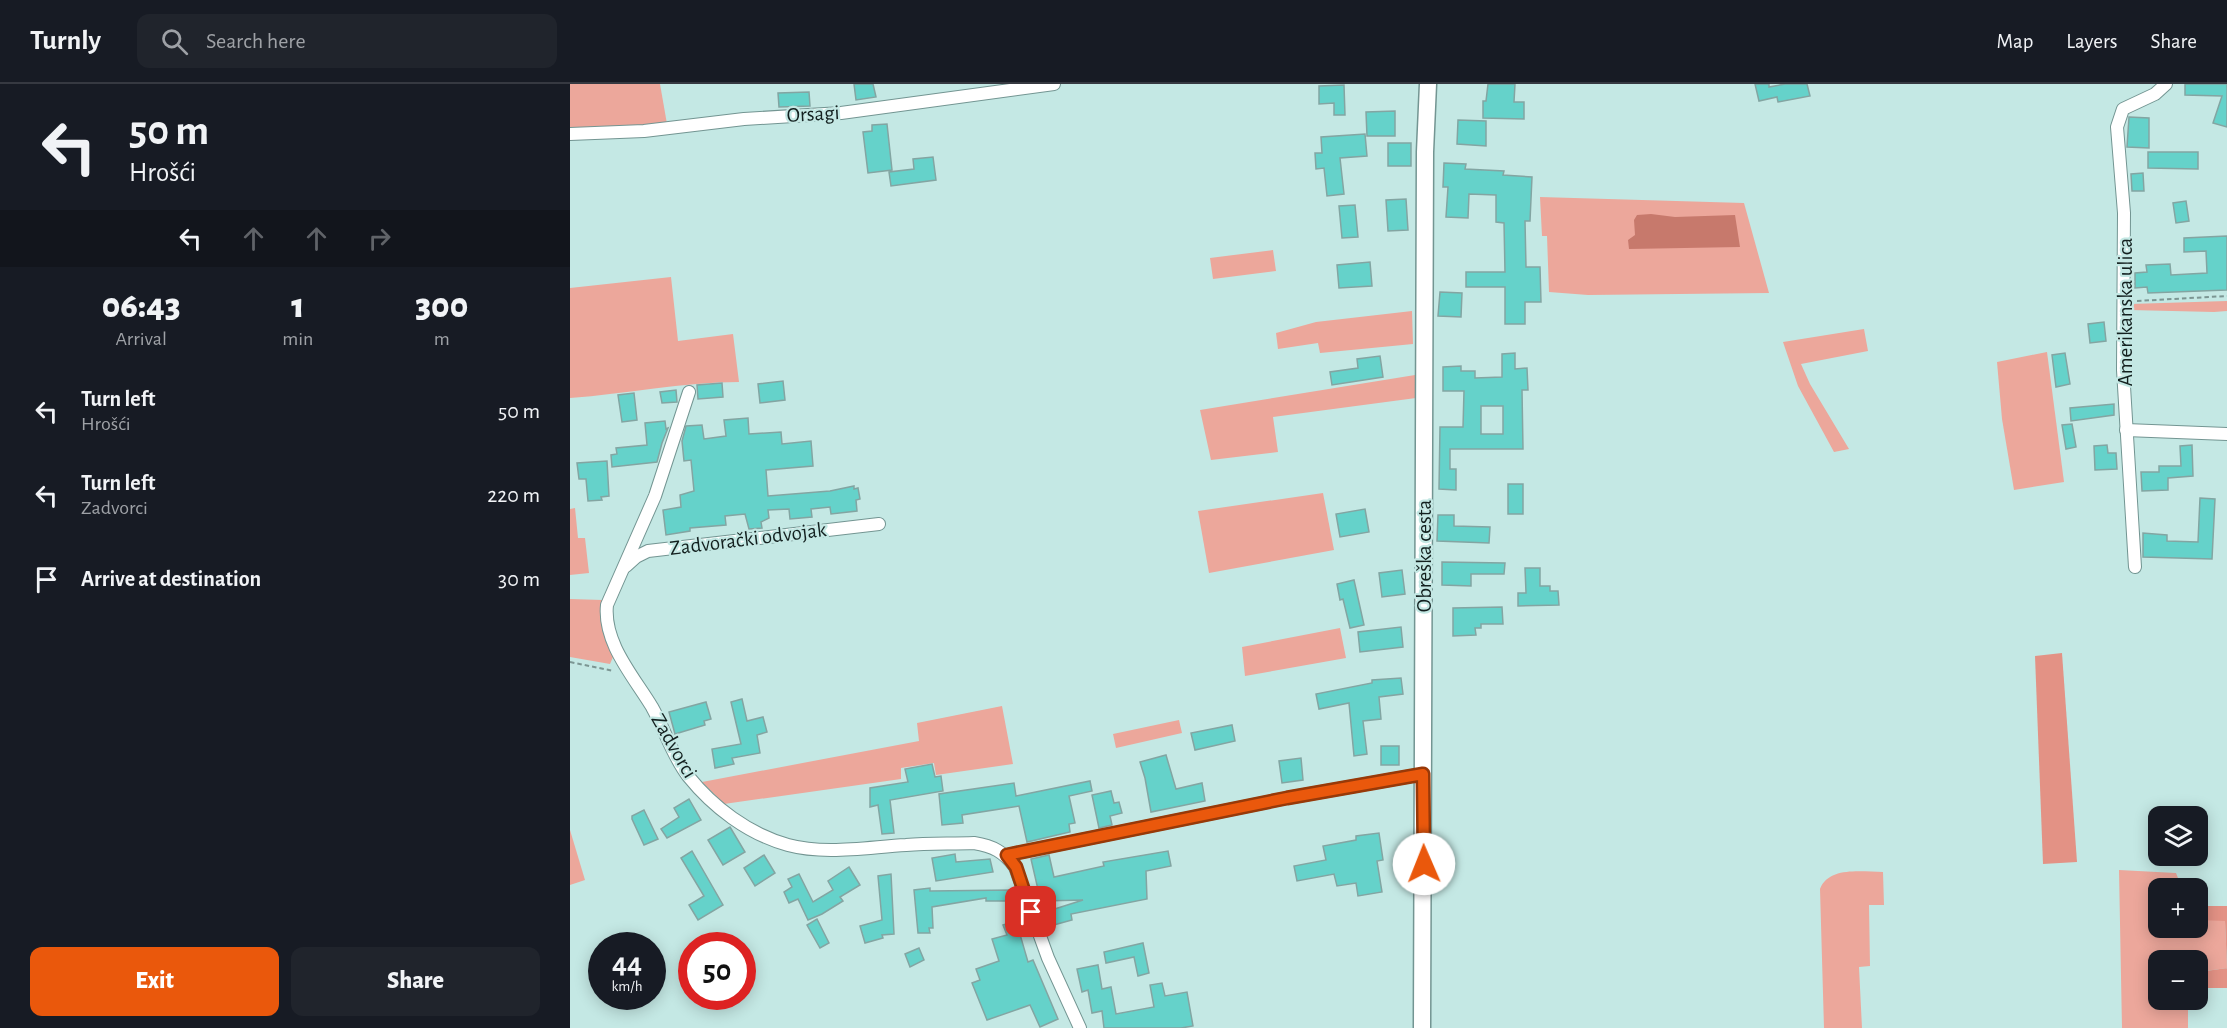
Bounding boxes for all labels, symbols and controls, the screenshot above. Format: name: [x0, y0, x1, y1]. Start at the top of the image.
search box: [137, 14, 557, 68]
icon: search: [158, 25, 191, 58]
text: Turnly: [30, 27, 101, 55]
text: Search here: [206, 30, 306, 52]
text: Map: [1997, 31, 2033, 52]
text: Layers: [2066, 31, 2117, 52]
text: Share: [2150, 31, 2197, 52]
street label: Orsagi: [786, 102, 840, 126]
icon: left: [30, 108, 108, 186]
text: 50 m: [129, 110, 209, 152]
text: Hrošći: [129, 159, 196, 186]
icon: left: [174, 222, 207, 255]
icon: ahead: [237, 222, 270, 255]
icon: ahead: [300, 222, 333, 255]
icon: right: [363, 222, 396, 255]
street label: Amerikanska ulica: [2115, 238, 2136, 386]
text: 06:43: [102, 288, 181, 324]
text: 1: [291, 288, 304, 324]
text: 300: [415, 288, 468, 324]
text: Arrival: [115, 329, 167, 349]
text: min: [282, 329, 313, 349]
text: m: [434, 329, 450, 349]
text: Turn left: [81, 388, 155, 410]
icon: left: [30, 395, 63, 428]
text: 50 m: [498, 400, 540, 422]
text: Hrošći: [81, 414, 131, 434]
text: Turn left: [81, 472, 155, 494]
icon: left: [30, 479, 63, 512]
text: 220 m: [487, 484, 540, 506]
text: Zadvorci: [81, 498, 148, 518]
street label: Obreška cesta: [1414, 500, 1435, 612]
street label: Zadvorački odvojak: [668, 519, 828, 559]
icon: arrive: [30, 563, 63, 596]
text: Arrive at destination: [81, 568, 261, 590]
text: 30 m: [498, 568, 540, 590]
street label: Zadvorci: [647, 710, 701, 782]
map controls: [2148, 806, 2208, 1010]
button: layers: [2148, 806, 2208, 866]
position arrow: [1392, 832, 1456, 896]
button: +: [2148, 878, 2208, 938]
pin: [1005, 886, 1056, 937]
icon: arrive: [1014, 895, 1047, 928]
speed limit sign: 50: [678, 932, 756, 1010]
button: Exit: [30, 947, 279, 1016]
button: Share: [291, 947, 540, 1016]
text: 44: [612, 949, 642, 979]
button: −: [2148, 950, 2208, 1010]
text: km/h: [612, 979, 642, 994]

